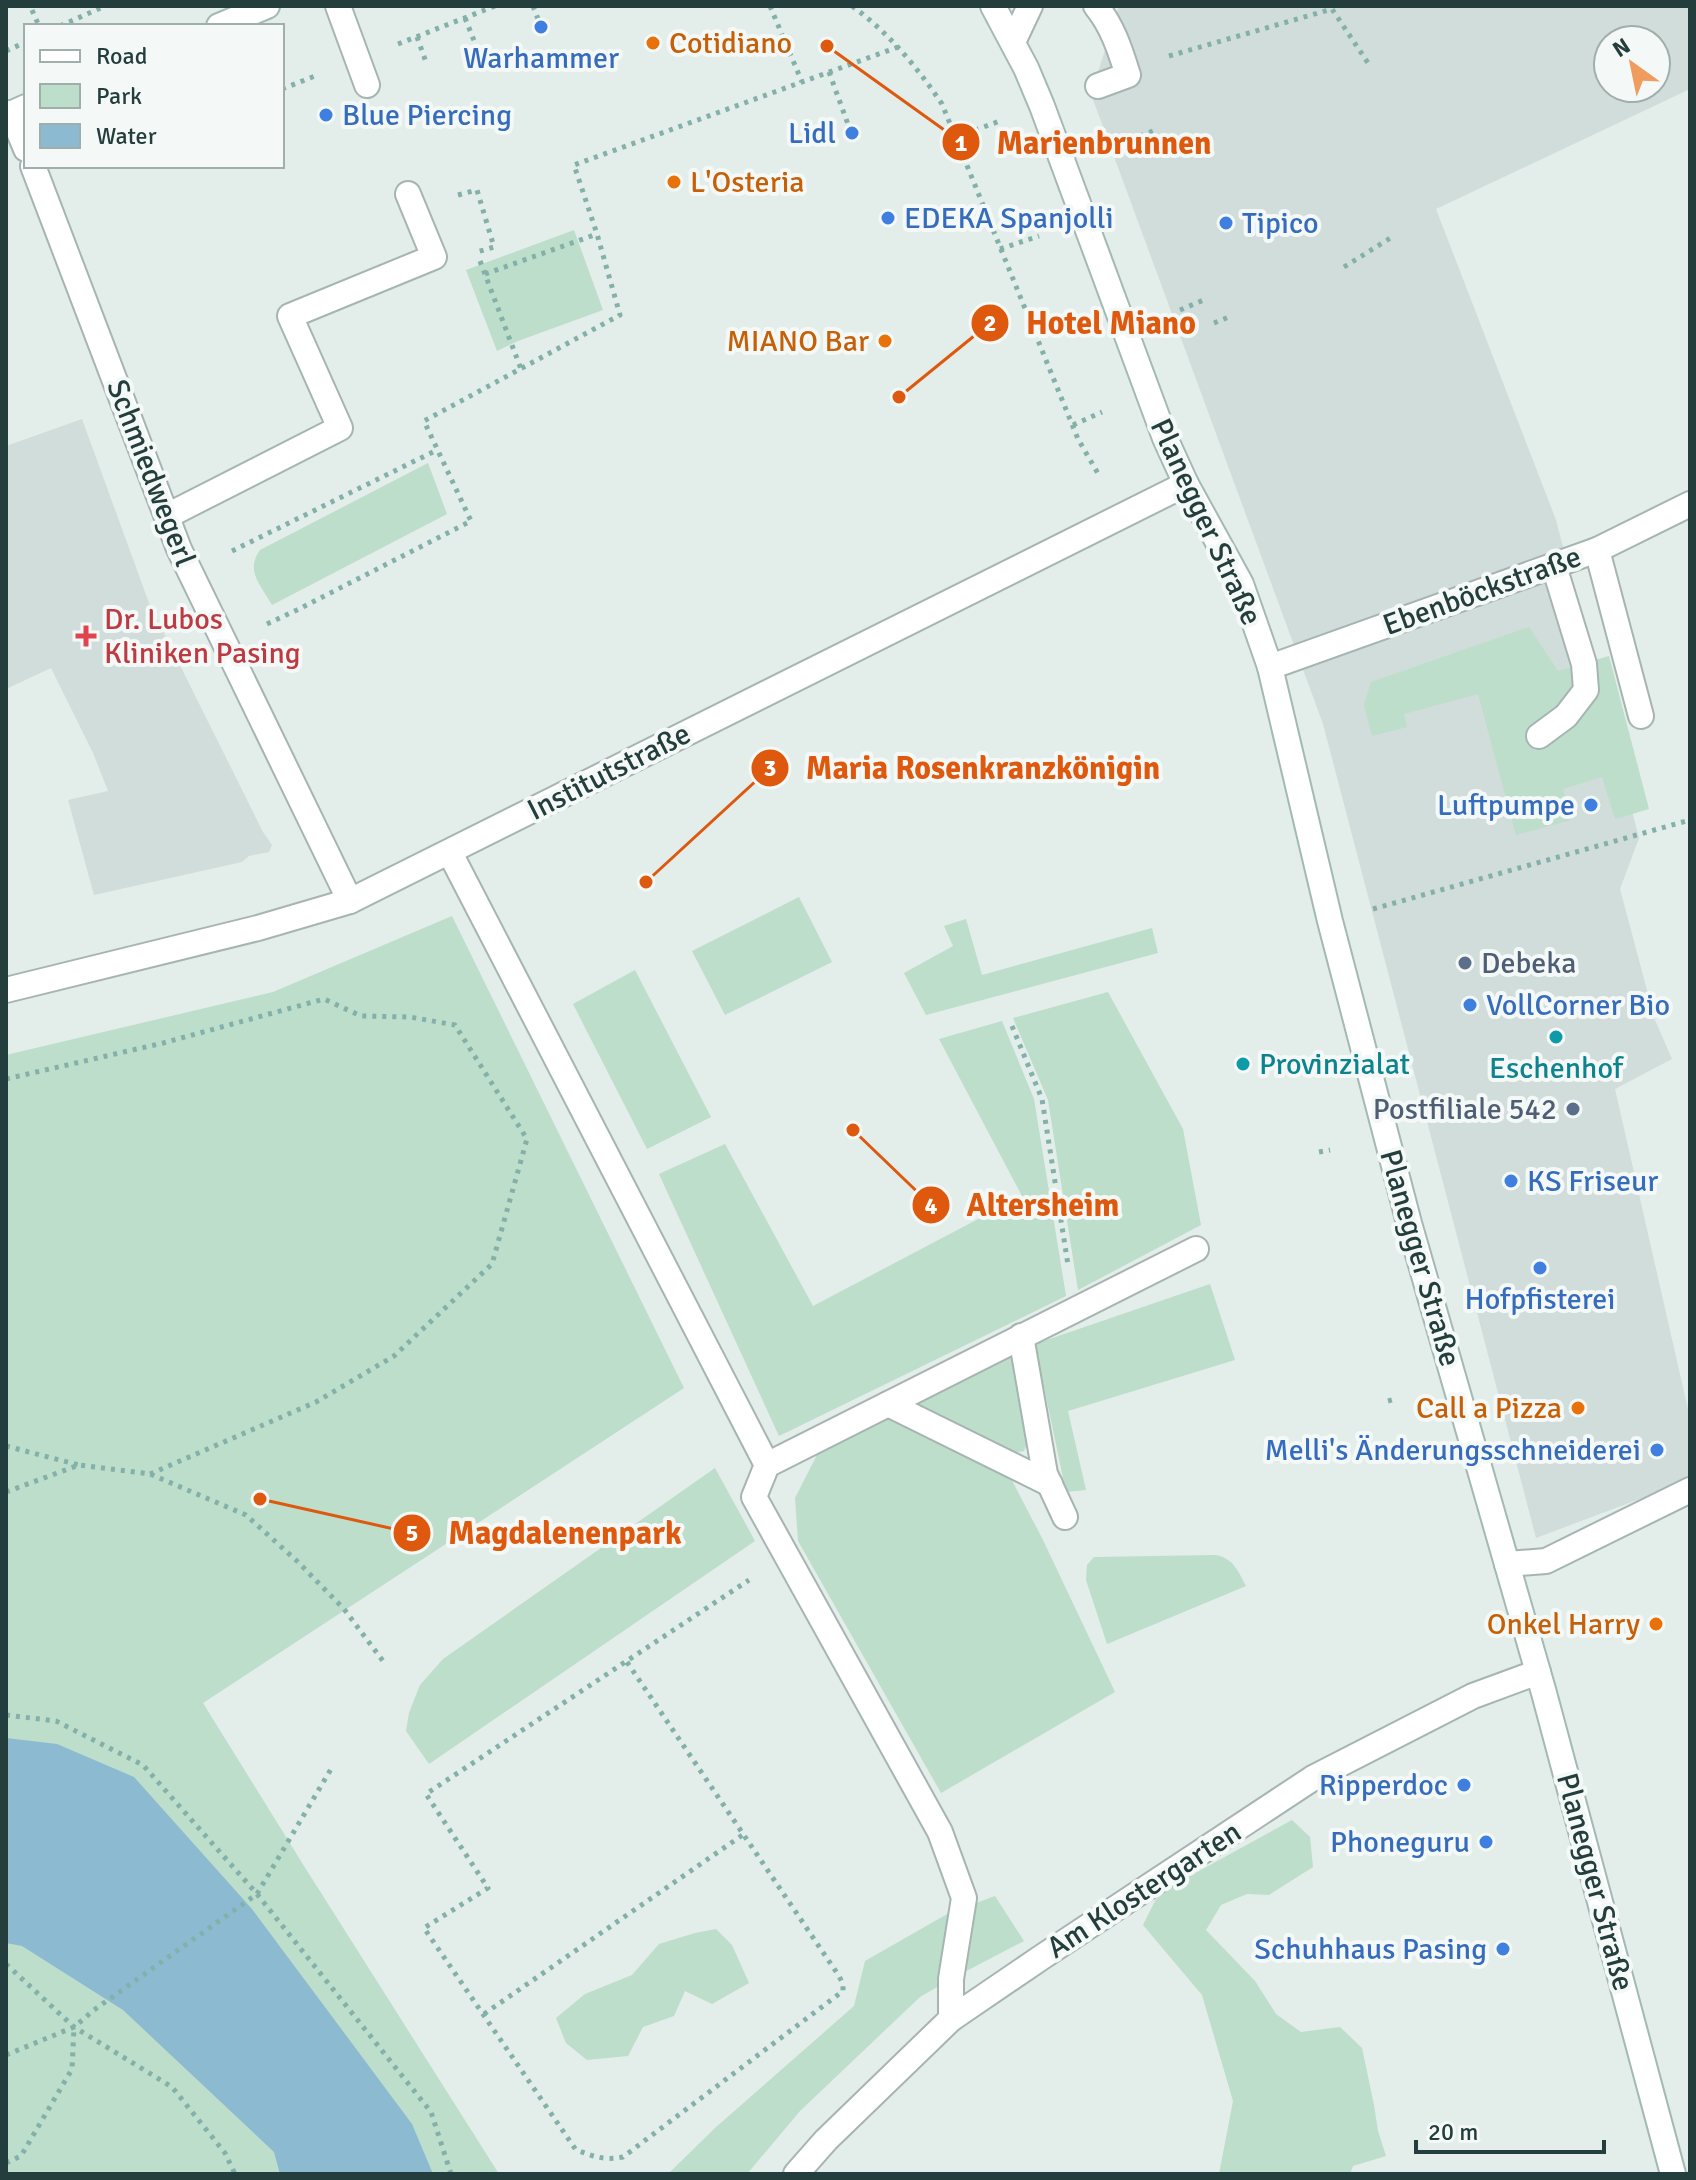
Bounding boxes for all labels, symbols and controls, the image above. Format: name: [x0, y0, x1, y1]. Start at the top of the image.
marker: Warhammer: [532, 18, 550, 36]
legend: [24, 24, 284, 168]
north arrow: [1592, 24, 1672, 104]
place label: Cotidiano: [669, 25, 792, 62]
text: N: [1608, 32, 1635, 63]
marker: Cotidiano: [644, 34, 662, 52]
place label: Warhammer: [463, 40, 619, 77]
text: Road: [96, 41, 147, 71]
text: Park: [96, 81, 142, 111]
place label: Blue Piercing: [342, 97, 512, 134]
marker: Blue Piercing: [317, 106, 335, 124]
callout: Marienbrunnen: [941, 114, 1228, 170]
place label: Lidl: [788, 115, 836, 152]
text: Water: [96, 121, 157, 151]
marker: Lidl: [843, 124, 861, 142]
text: Marienbrunnen: [996, 124, 1212, 163]
text: 1: [955, 128, 968, 158]
place label: L'Osteria: [690, 164, 805, 201]
marker: L'Osteria: [665, 173, 683, 191]
place label: EDEKA Spanjolli: [904, 200, 1114, 237]
place label: Tipico: [1242, 205, 1319, 242]
marker: EDEKA Spanjolli: [879, 209, 897, 227]
marker: Tipico: [1217, 214, 1235, 232]
callout: Hotel Miano: [970, 295, 1212, 351]
text: Hotel Miano: [1026, 304, 1196, 343]
text: 2: [984, 308, 996, 338]
place label: MIANO Bar: [726, 323, 869, 360]
marker: MIANO Bar: [876, 332, 894, 350]
street label: Schmiedwegerl: [98, 374, 204, 572]
street label: Planegger Straße: [1142, 413, 1270, 631]
street label: Ebenböckstraße: [1378, 538, 1586, 644]
place label: Dr. Lubos Kliniken Pasing: [104, 601, 301, 672]
marker: Dr. Lubos Kliniken Pasing: [75, 625, 97, 647]
street label: Institutstraße: [521, 715, 697, 829]
callout: Maria Rosenkranzkönigin: [750, 740, 1176, 796]
text: Maria Rosenkranzkönigin: [806, 749, 1160, 788]
text: 3: [764, 753, 776, 783]
place label: Luftpumpe: [1437, 787, 1575, 824]
marker: Luftpumpe: [1582, 796, 1600, 814]
place label: Debeka: [1481, 945, 1577, 982]
marker: Debeka: [1456, 954, 1474, 972]
place label: VollCorner Bio: [1486, 987, 1670, 1024]
marker: VollCorner Bio: [1461, 996, 1479, 1014]
marker: Eschenhof: [1547, 1028, 1565, 1046]
place label: Provinzialat: [1259, 1046, 1410, 1083]
place label: Eschenhof: [1489, 1050, 1625, 1087]
marker: Provinzialat: [1234, 1055, 1252, 1073]
place label: Postfiliale 542: [1373, 1091, 1557, 1128]
marker: Postfiliale 542: [1564, 1100, 1582, 1118]
street label: Planegger Straße: [1371, 1145, 1469, 1371]
place label: KS Friseur: [1527, 1163, 1658, 1200]
marker: KS Friseur: [1502, 1172, 1520, 1190]
callout: Altersheim: [911, 1177, 1135, 1233]
text: Altersheim: [967, 1186, 1119, 1225]
text: 4: [925, 1191, 938, 1221]
marker: Hofpfisterei: [1531, 1259, 1549, 1277]
place label: Hofpfisterei: [1464, 1281, 1616, 1318]
place label: Call a Pizza: [1416, 1390, 1562, 1427]
marker: Call a Pizza: [1569, 1399, 1587, 1417]
place label: Melli's Änderungsschneiderei: [1265, 1432, 1641, 1469]
marker: Melli's Änderungsschneiderei: [1648, 1441, 1666, 1459]
callout: Magdalenenpark: [392, 1505, 697, 1561]
text: Magdalenenpark: [448, 1514, 682, 1553]
text: 5: [406, 1518, 418, 1548]
place label: Onkel Harry: [1487, 1606, 1640, 1643]
marker: Onkel Harry: [1647, 1615, 1665, 1633]
place label: Ripperdoc: [1319, 1767, 1448, 1804]
street label: Planegger Straße: [1548, 1769, 1642, 1995]
marker: Ripperdoc: [1455, 1776, 1473, 1794]
street label: Am Klostergarten: [1040, 1813, 1248, 1967]
place label: Phoneguru: [1330, 1824, 1470, 1861]
marker: Phoneguru: [1477, 1833, 1495, 1851]
place label: Schuhhaus Pasing: [1254, 1931, 1487, 1968]
marker: Schuhhaus Pasing: [1494, 1940, 1512, 1958]
scale bar: [1416, 2104, 1604, 2154]
text: 20 m: [1428, 2117, 1478, 2147]

